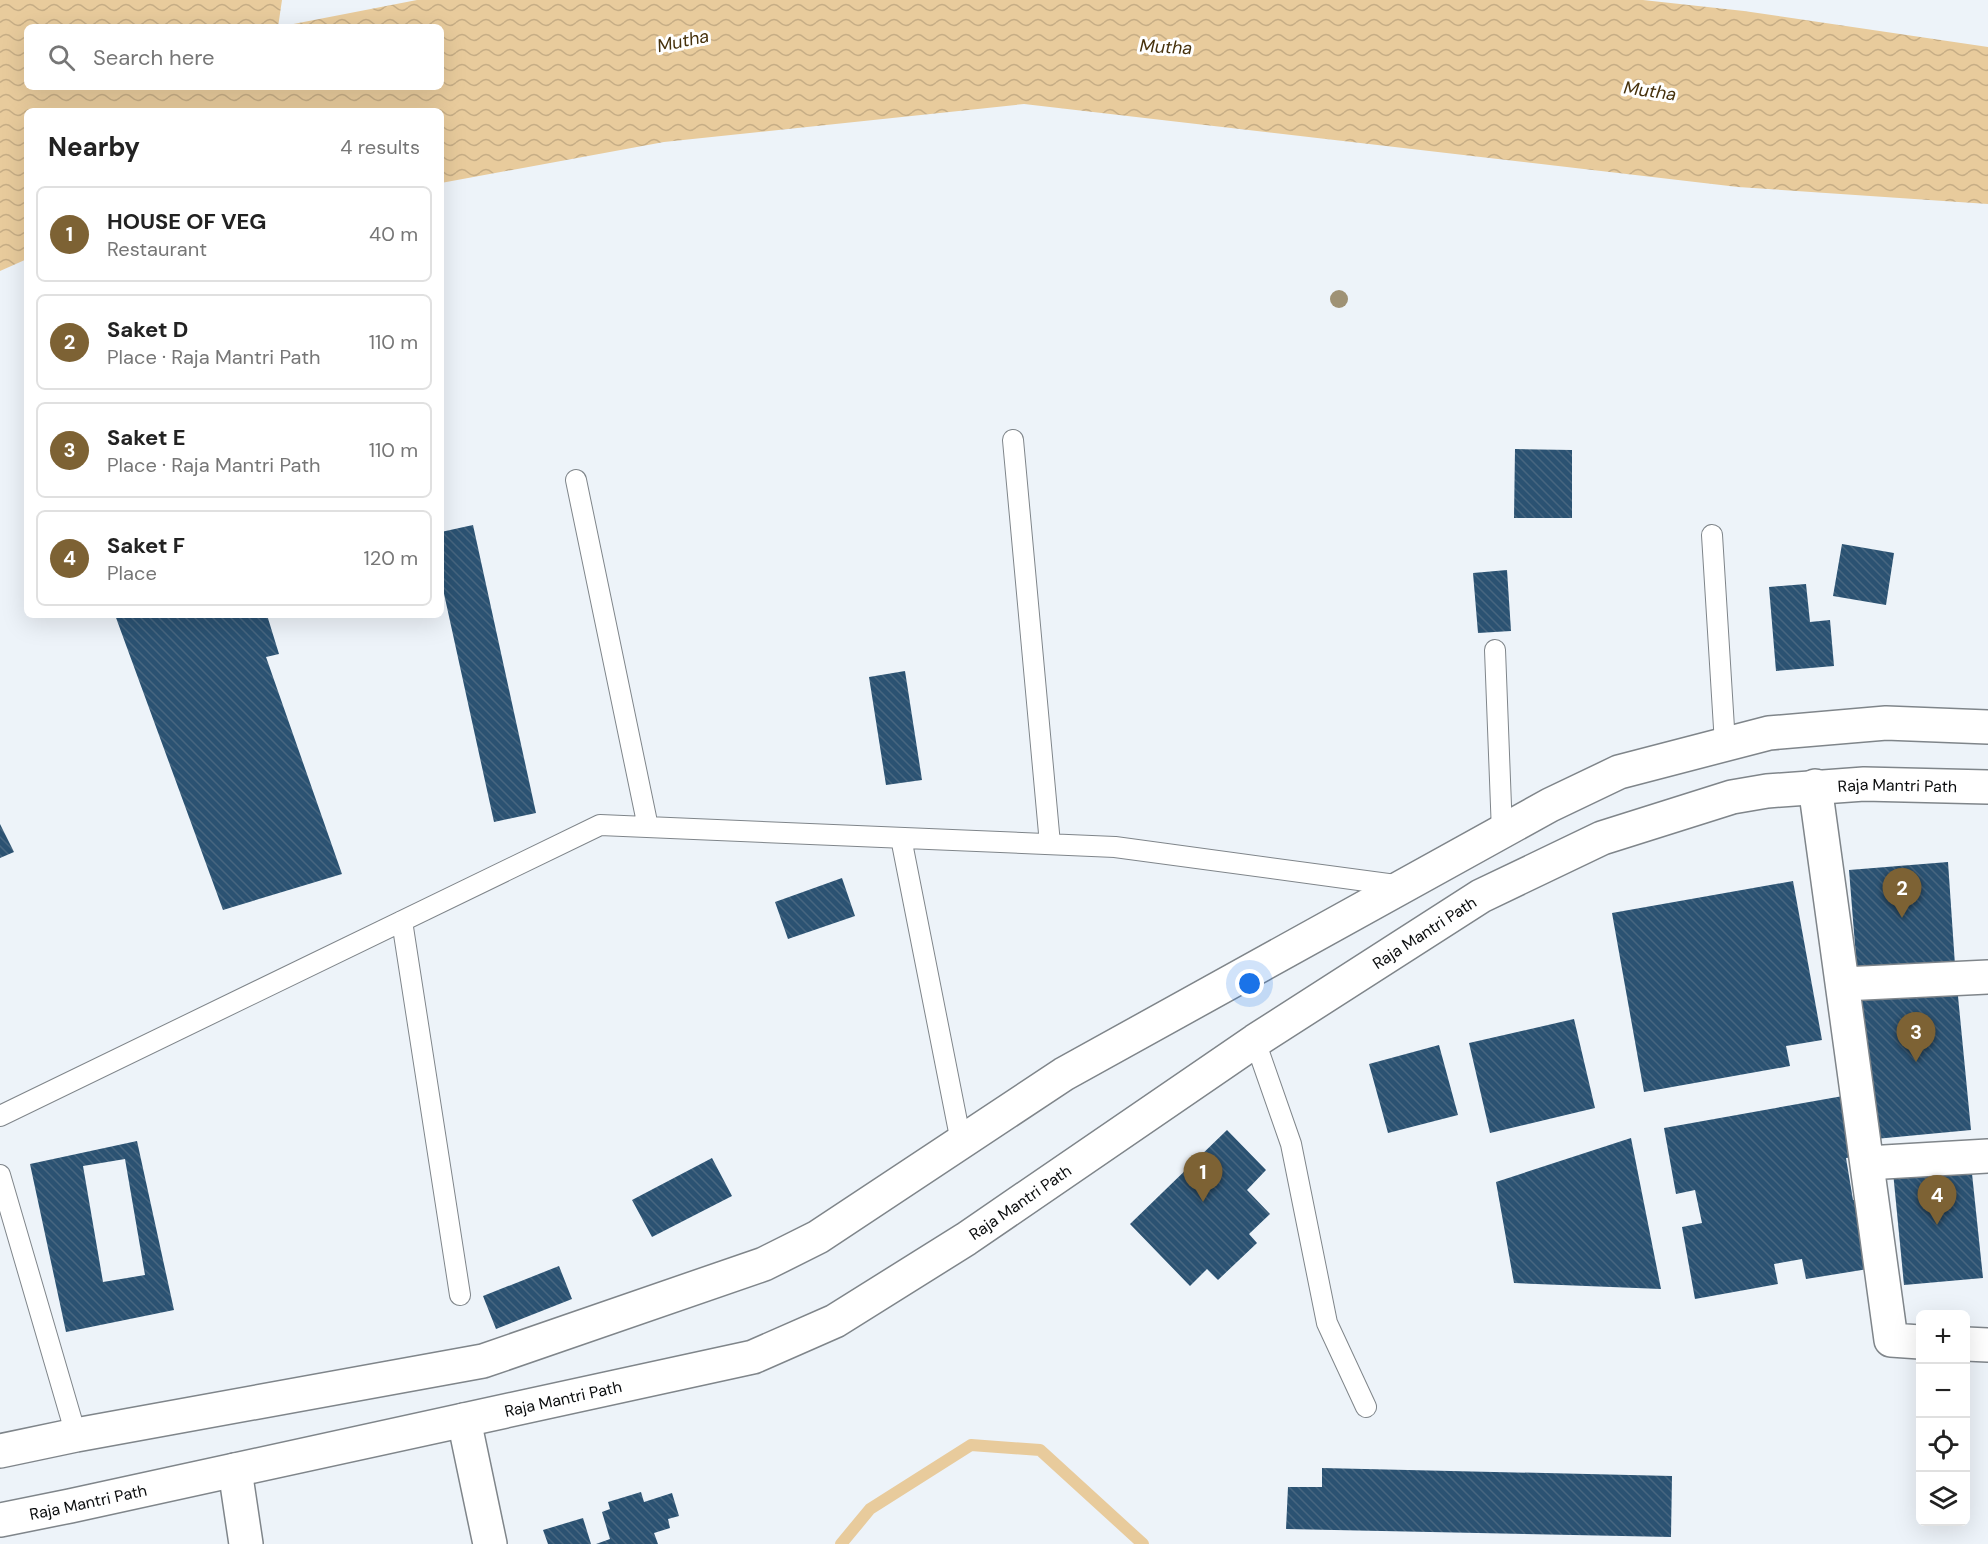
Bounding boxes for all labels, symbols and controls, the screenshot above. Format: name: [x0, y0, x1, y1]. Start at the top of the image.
search box: [24, 24, 444, 90]
water label: Mutha: [655, 24, 711, 58]
water label: Mutha: [1139, 34, 1193, 60]
icon: search: [45, 41, 78, 74]
text: Search here: [93, 43, 214, 72]
water label: Mutha: [1622, 75, 1678, 107]
text: Nearby: [48, 130, 140, 164]
text: 4 results: [340, 134, 420, 160]
text: HOUSE OF VEG: [107, 207, 266, 236]
text: 1: [66, 221, 73, 247]
text: 40 m: [369, 221, 418, 247]
text: Restaurant: [107, 236, 207, 262]
text: Saket D: [107, 315, 188, 344]
text: 2: [64, 329, 75, 355]
text: 110 m: [369, 329, 418, 355]
text: Place · Raja Mantri Path: [107, 344, 321, 370]
text: Saket E: [107, 423, 186, 452]
text: 3: [63, 437, 76, 463]
text: 110 m: [369, 437, 418, 463]
text: Place · Raja Mantri Path: [107, 452, 321, 478]
text: Saket F: [107, 531, 185, 560]
text: 4: [63, 545, 76, 571]
text: 120 m: [364, 545, 418, 571]
text: Place: [107, 560, 157, 586]
street label: Raja Mantri Path: [1837, 773, 1957, 797]
pin: 2: [1882, 868, 1922, 918]
street label: Raja Mantri Path: [1368, 891, 1480, 973]
your location: [1235, 969, 1264, 998]
pin: 3: [1896, 1012, 1936, 1062]
pin: 1: [1184, 1152, 1222, 1202]
street label: Raja Mantri Path: [965, 1160, 1075, 1244]
pin: 4: [1918, 1176, 1956, 1225]
map controls: [1916, 1310, 1970, 1526]
button: +: [1916, 1310, 1970, 1364]
button: −: [1916, 1364, 1970, 1418]
street label: Raja Mantri Path: [502, 1375, 624, 1421]
button: locate: [1916, 1418, 1970, 1472]
button: layers: [1916, 1472, 1970, 1526]
street label: Raja Mantri Path: [28, 1479, 149, 1524]

